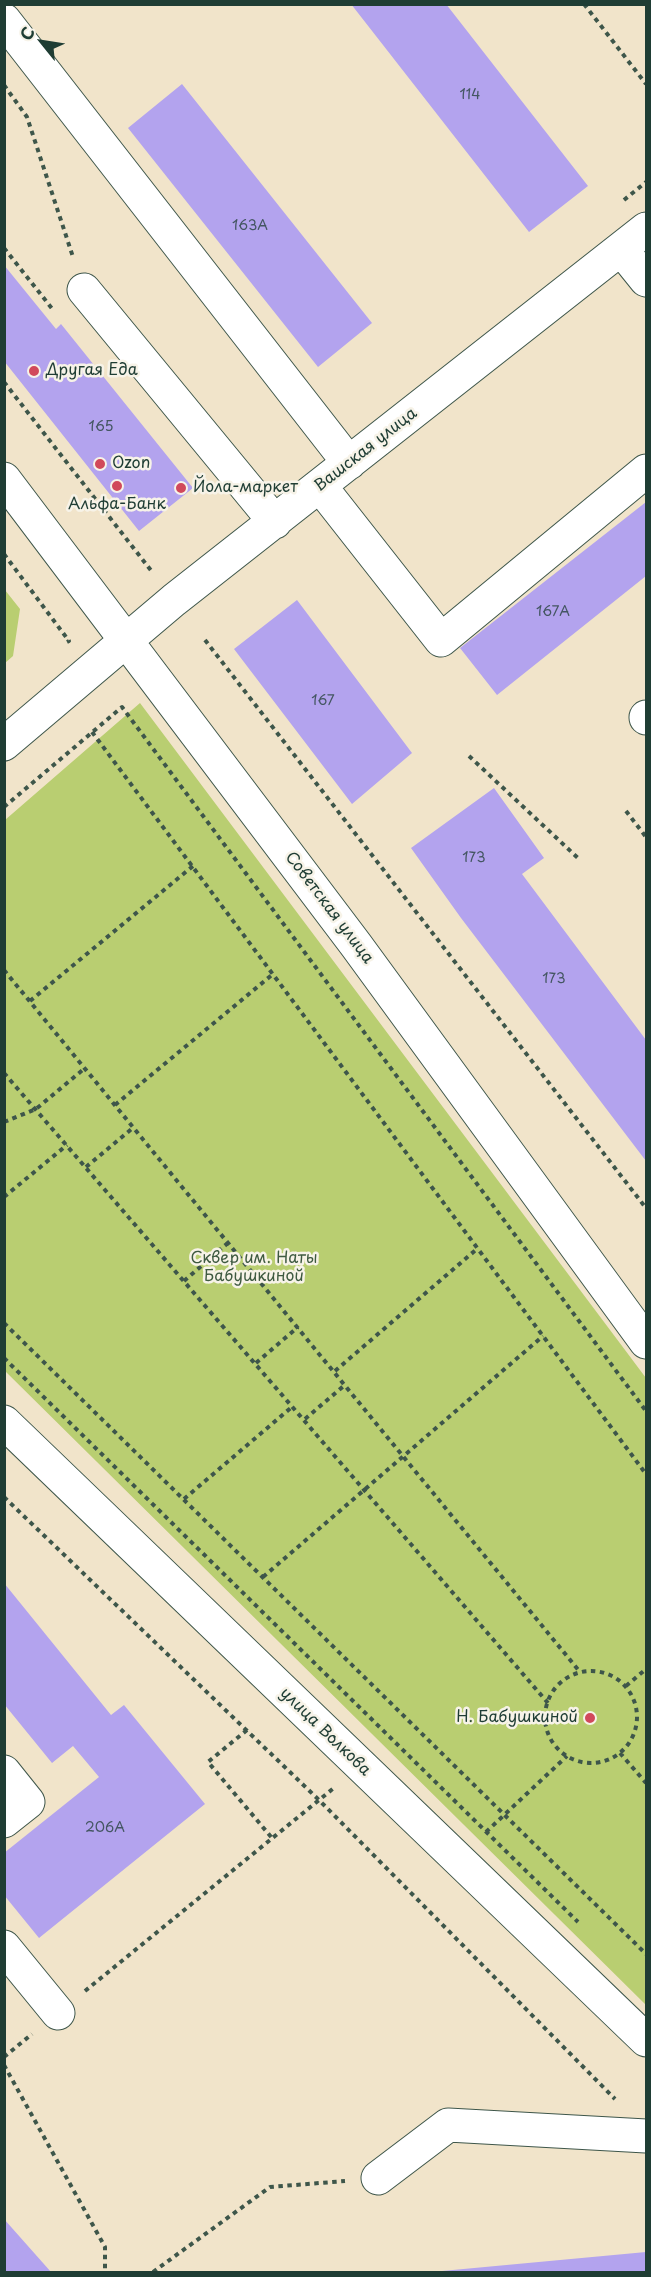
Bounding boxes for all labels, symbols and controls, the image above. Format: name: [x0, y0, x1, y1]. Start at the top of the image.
north arrow: [12, 12, 72, 72]
text: С: [13, 22, 40, 44]
house number: 114: [460, 87, 480, 103]
house number: 163А: [232, 218, 268, 234]
place label: Другая Еда: [46, 361, 138, 381]
marker: Другая Еда: [27, 364, 41, 378]
street label: Вашская улица: [311, 404, 421, 496]
house number: 165: [89, 419, 113, 435]
place label: Ozon: [112, 454, 150, 474]
marker: Ozon: [93, 457, 107, 471]
place label: Йола-маркет: [193, 478, 298, 498]
marker: Альфа-Банк: [110, 479, 124, 493]
marker: Йола-маркет: [174, 481, 188, 495]
place label: Альфа-Банк: [68, 495, 166, 515]
house number: 167А: [536, 604, 570, 620]
house number: 167: [311, 693, 335, 709]
street label: Советская улица: [281, 848, 377, 968]
house number: 173: [462, 850, 486, 866]
house number: 173: [542, 971, 566, 987]
park label: Сквер им. Наты Бабушкиной: [191, 1249, 317, 1287]
street label: улица Волкова: [276, 1684, 374, 1780]
place label: Н. Бабушкиной: [456, 1708, 578, 1728]
marker: Н. Бабушкиной: [583, 1711, 597, 1725]
house number: 206А: [85, 1820, 125, 1836]

